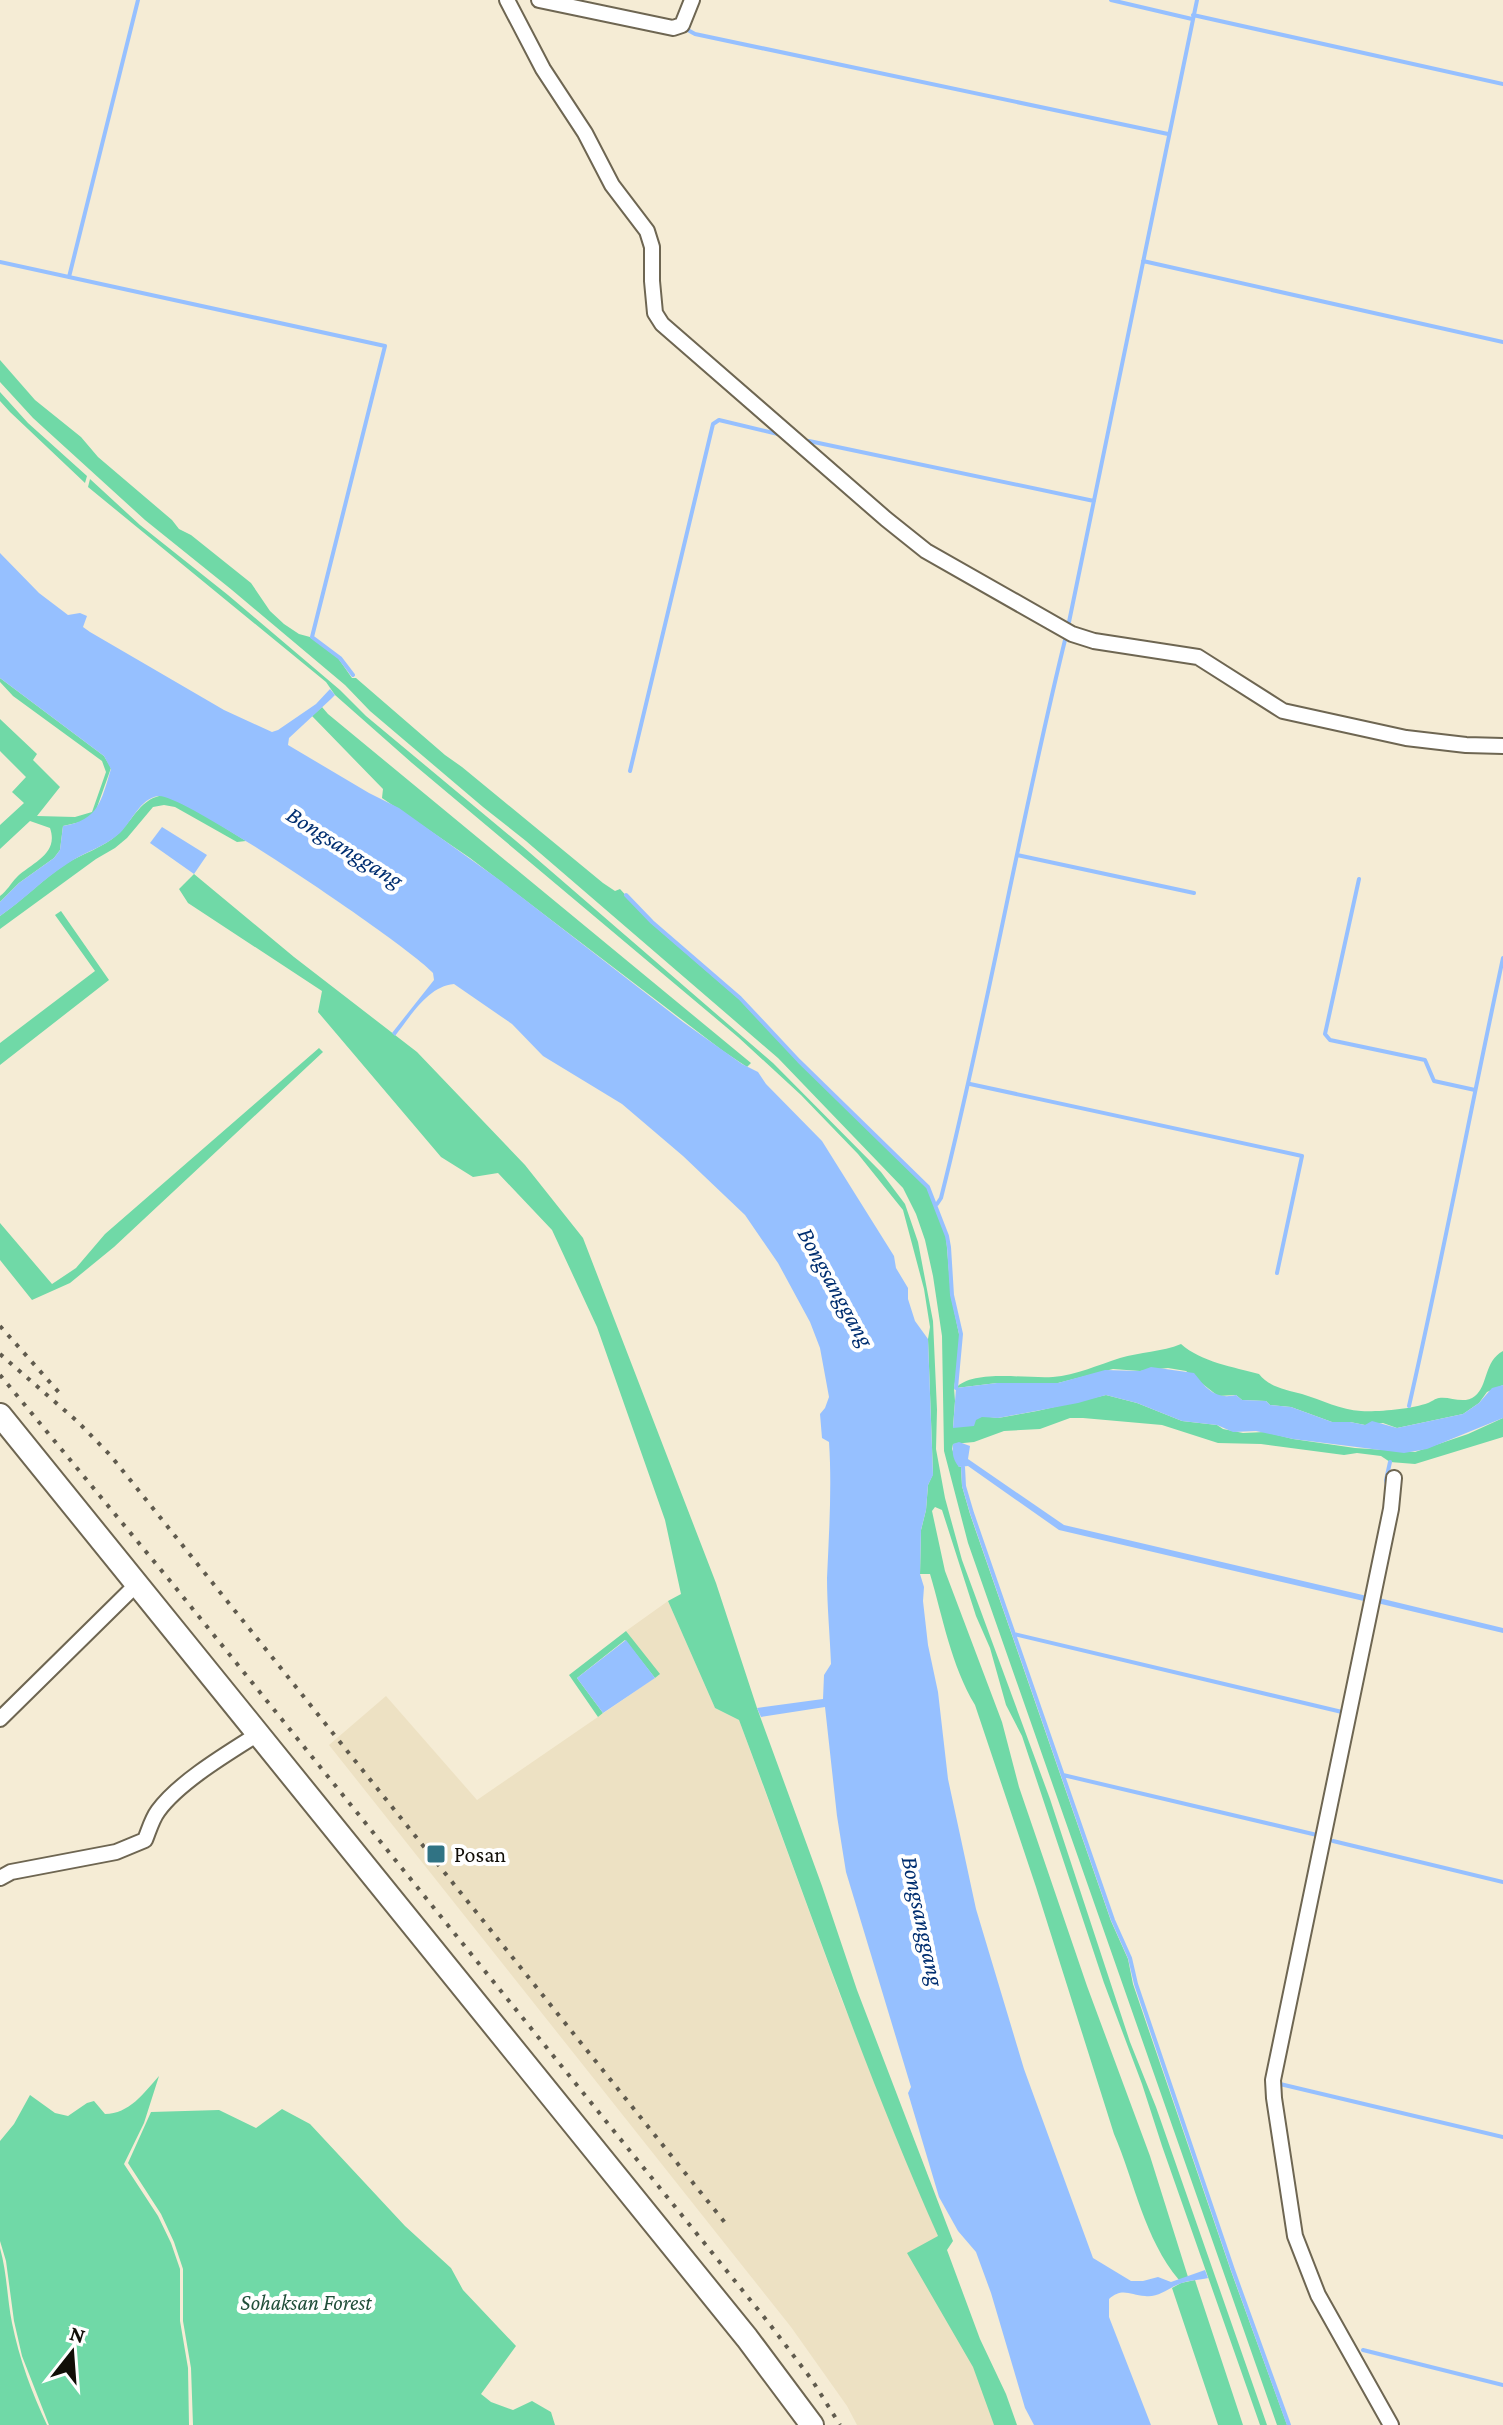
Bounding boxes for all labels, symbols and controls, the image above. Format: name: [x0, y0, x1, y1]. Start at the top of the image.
water label: Bongsanggang: [282, 800, 410, 894]
water label: Bongsanggang: [793, 1222, 881, 1352]
place label: Posan: [454, 1842, 506, 1867]
marker: Posan: [425, 1843, 447, 1865]
water label: Bongsanggang: [897, 1853, 951, 1990]
park label: Sohaksan Forest: [240, 2290, 372, 2315]
north arrow: [32, 2313, 112, 2393]
text: N: [67, 2320, 89, 2348]

